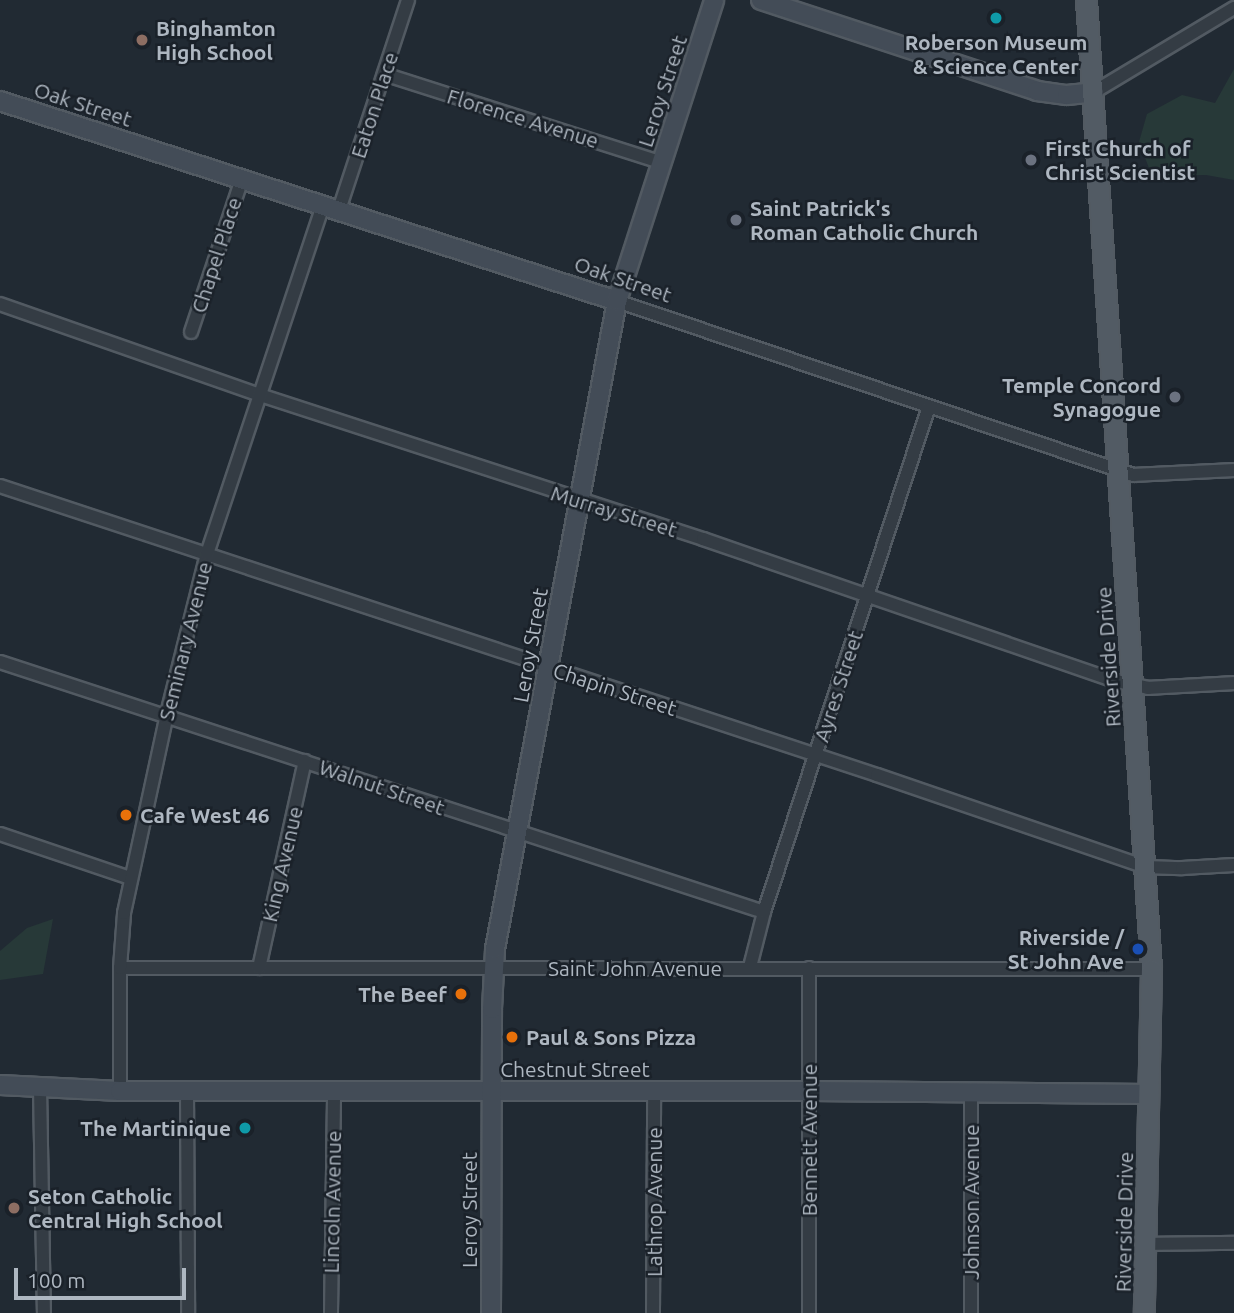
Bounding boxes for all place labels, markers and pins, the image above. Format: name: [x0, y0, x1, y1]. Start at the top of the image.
marker: Roberson Museum & Science Center: [988, 10, 1004, 26]
place label: Binghamton High School: [156, 15, 276, 65]
place label: Roberson Museum & Science Center: [905, 29, 1087, 79]
marker: Binghamton High School: [134, 32, 150, 48]
place label: First Church of Christ Scientist: [1045, 135, 1195, 185]
marker: First Church of Christ Scientist: [1023, 152, 1039, 168]
place label: Saint Patrick's Roman Catholic Church: [750, 195, 978, 245]
marker: Saint Patrick's Roman Catholic Church: [728, 212, 744, 228]
place label: Temple Concord Synagogue: [1002, 372, 1161, 422]
marker: Temple Concord Synagogue: [1167, 389, 1183, 405]
place label: Cafe West 46: [140, 802, 269, 828]
marker: Cafe West 46: [118, 807, 134, 823]
place label: Riverside / St John Ave: [1008, 924, 1124, 974]
marker: Riverside / St John Ave: [1130, 941, 1146, 957]
place label: The Beef: [358, 981, 447, 1007]
marker: The Beef: [453, 986, 469, 1002]
place label: Paul & Sons Pizza: [526, 1024, 696, 1050]
marker: Paul & Sons Pizza: [504, 1029, 520, 1045]
place label: The Martinique: [80, 1115, 231, 1141]
marker: The Martinique: [237, 1120, 253, 1136]
place label: Seton Catholic Central High School: [28, 1183, 223, 1233]
marker: Seton Catholic Central High School: [6, 1200, 22, 1216]

